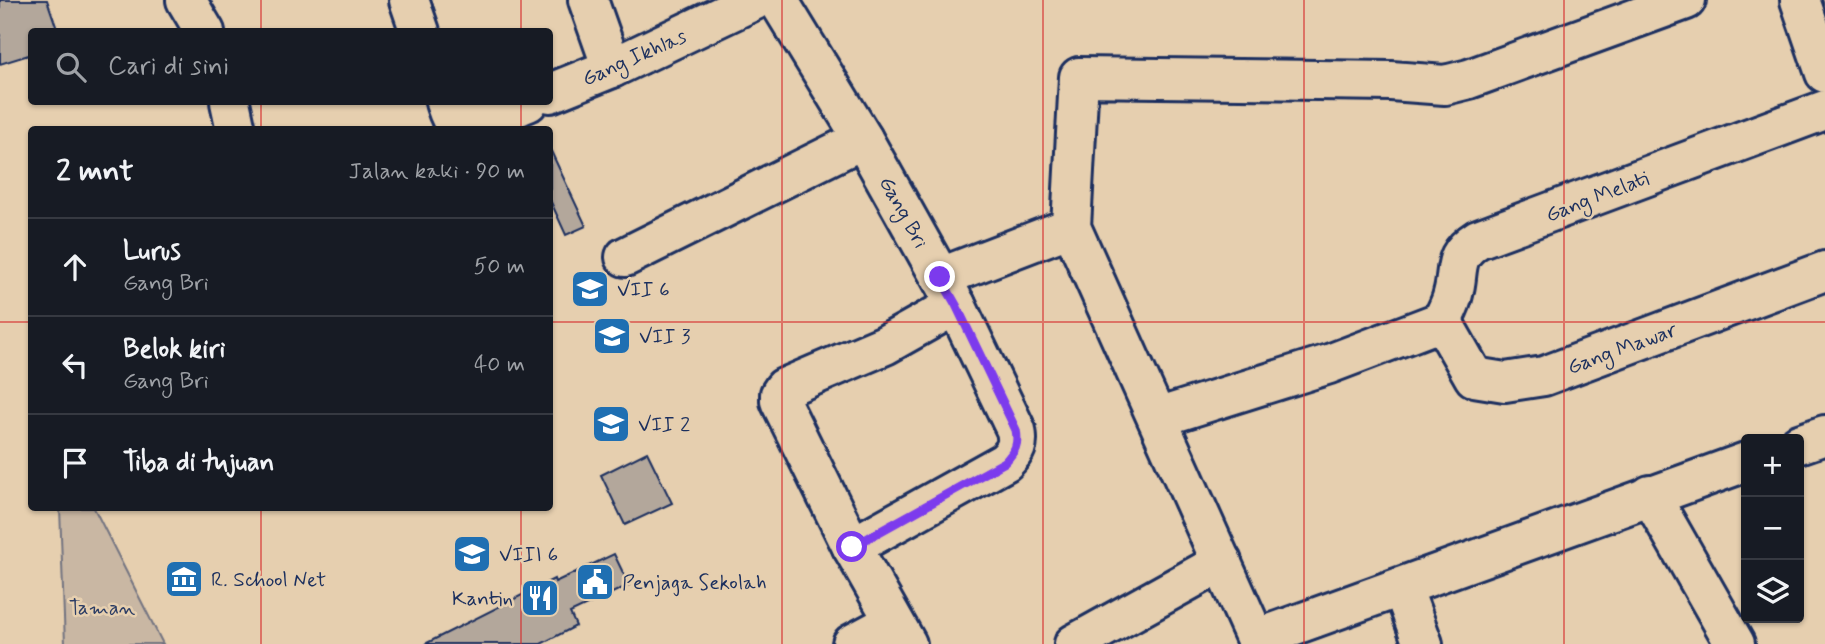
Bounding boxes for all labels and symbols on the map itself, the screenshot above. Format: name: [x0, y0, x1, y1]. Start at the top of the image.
street label: Gang Ikhlas: [578, 22, 691, 94]
street label: Gang Melati: [1542, 164, 1653, 230]
street label: Gang Bri: [871, 171, 934, 254]
route end: [924, 261, 955, 292]
school or university icon: VII 6: [569, 268, 611, 310]
place label: VII 6: [617, 276, 670, 304]
school or university icon: VII 3: [591, 315, 633, 357]
street label: Gang Mawar: [1564, 316, 1681, 383]
place label: VII 3: [639, 323, 691, 351]
school or university icon: VII 2: [590, 403, 632, 445]
place label: VII 2: [638, 411, 690, 439]
route start: [836, 531, 867, 562]
school or university icon: VIII 6: [451, 533, 493, 575]
place label: VIII 6: [499, 541, 558, 569]
museum icon: R. School Net: [163, 558, 205, 600]
public building icon: Penjaga Sekolah: [574, 561, 616, 603]
place label: R. School Net: [211, 566, 326, 594]
place label: Penjaga Sekolah: [622, 569, 767, 597]
restaurant icon: Kantin: [519, 577, 561, 619]
place label: Kantin: [452, 585, 513, 613]
park label: Taman: [69, 594, 136, 622]

